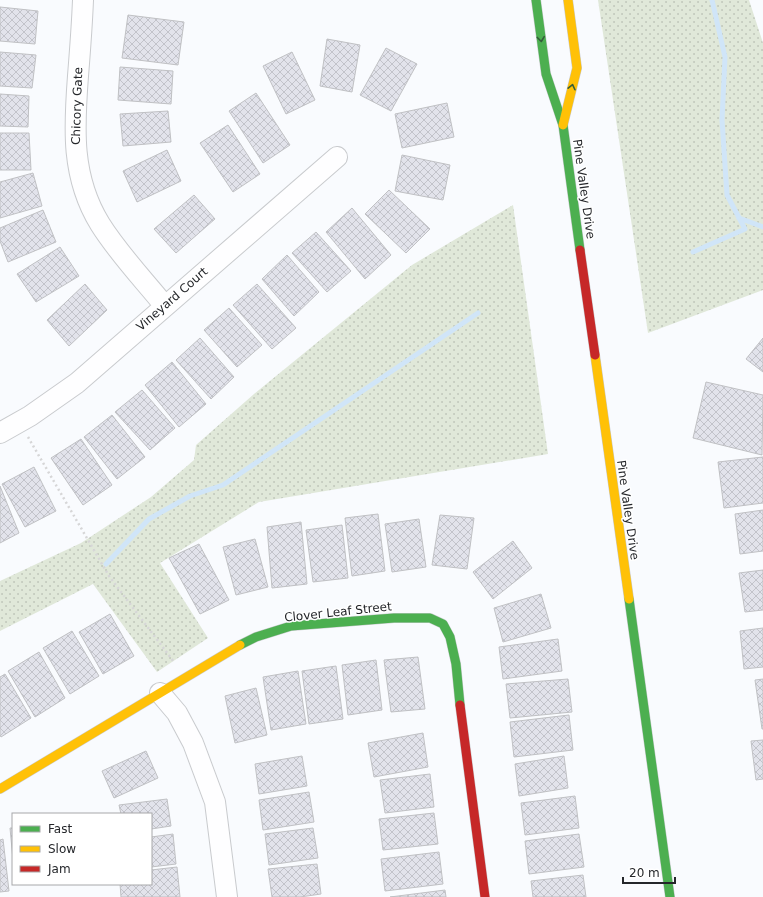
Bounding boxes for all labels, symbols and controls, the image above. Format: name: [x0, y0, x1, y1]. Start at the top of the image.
one-way arrow: [536, 36, 545, 42]
street label: Chicory Gate: [69, 67, 85, 145]
one-way arrow: [567, 84, 576, 91]
street label: Pine Valley Drive: [570, 138, 598, 240]
street label: Vineyard Court: [134, 264, 211, 334]
street label: Pine Valley Drive: [614, 459, 642, 561]
street label: Clover Leaf Street: [284, 599, 393, 625]
legend: [12, 813, 152, 885]
text: Fast: [48, 822, 72, 836]
text: Slow: [48, 842, 76, 856]
scale bar: [623, 859, 675, 885]
text: Jam: [47, 862, 71, 876]
text: 20 m: [629, 866, 660, 880]

